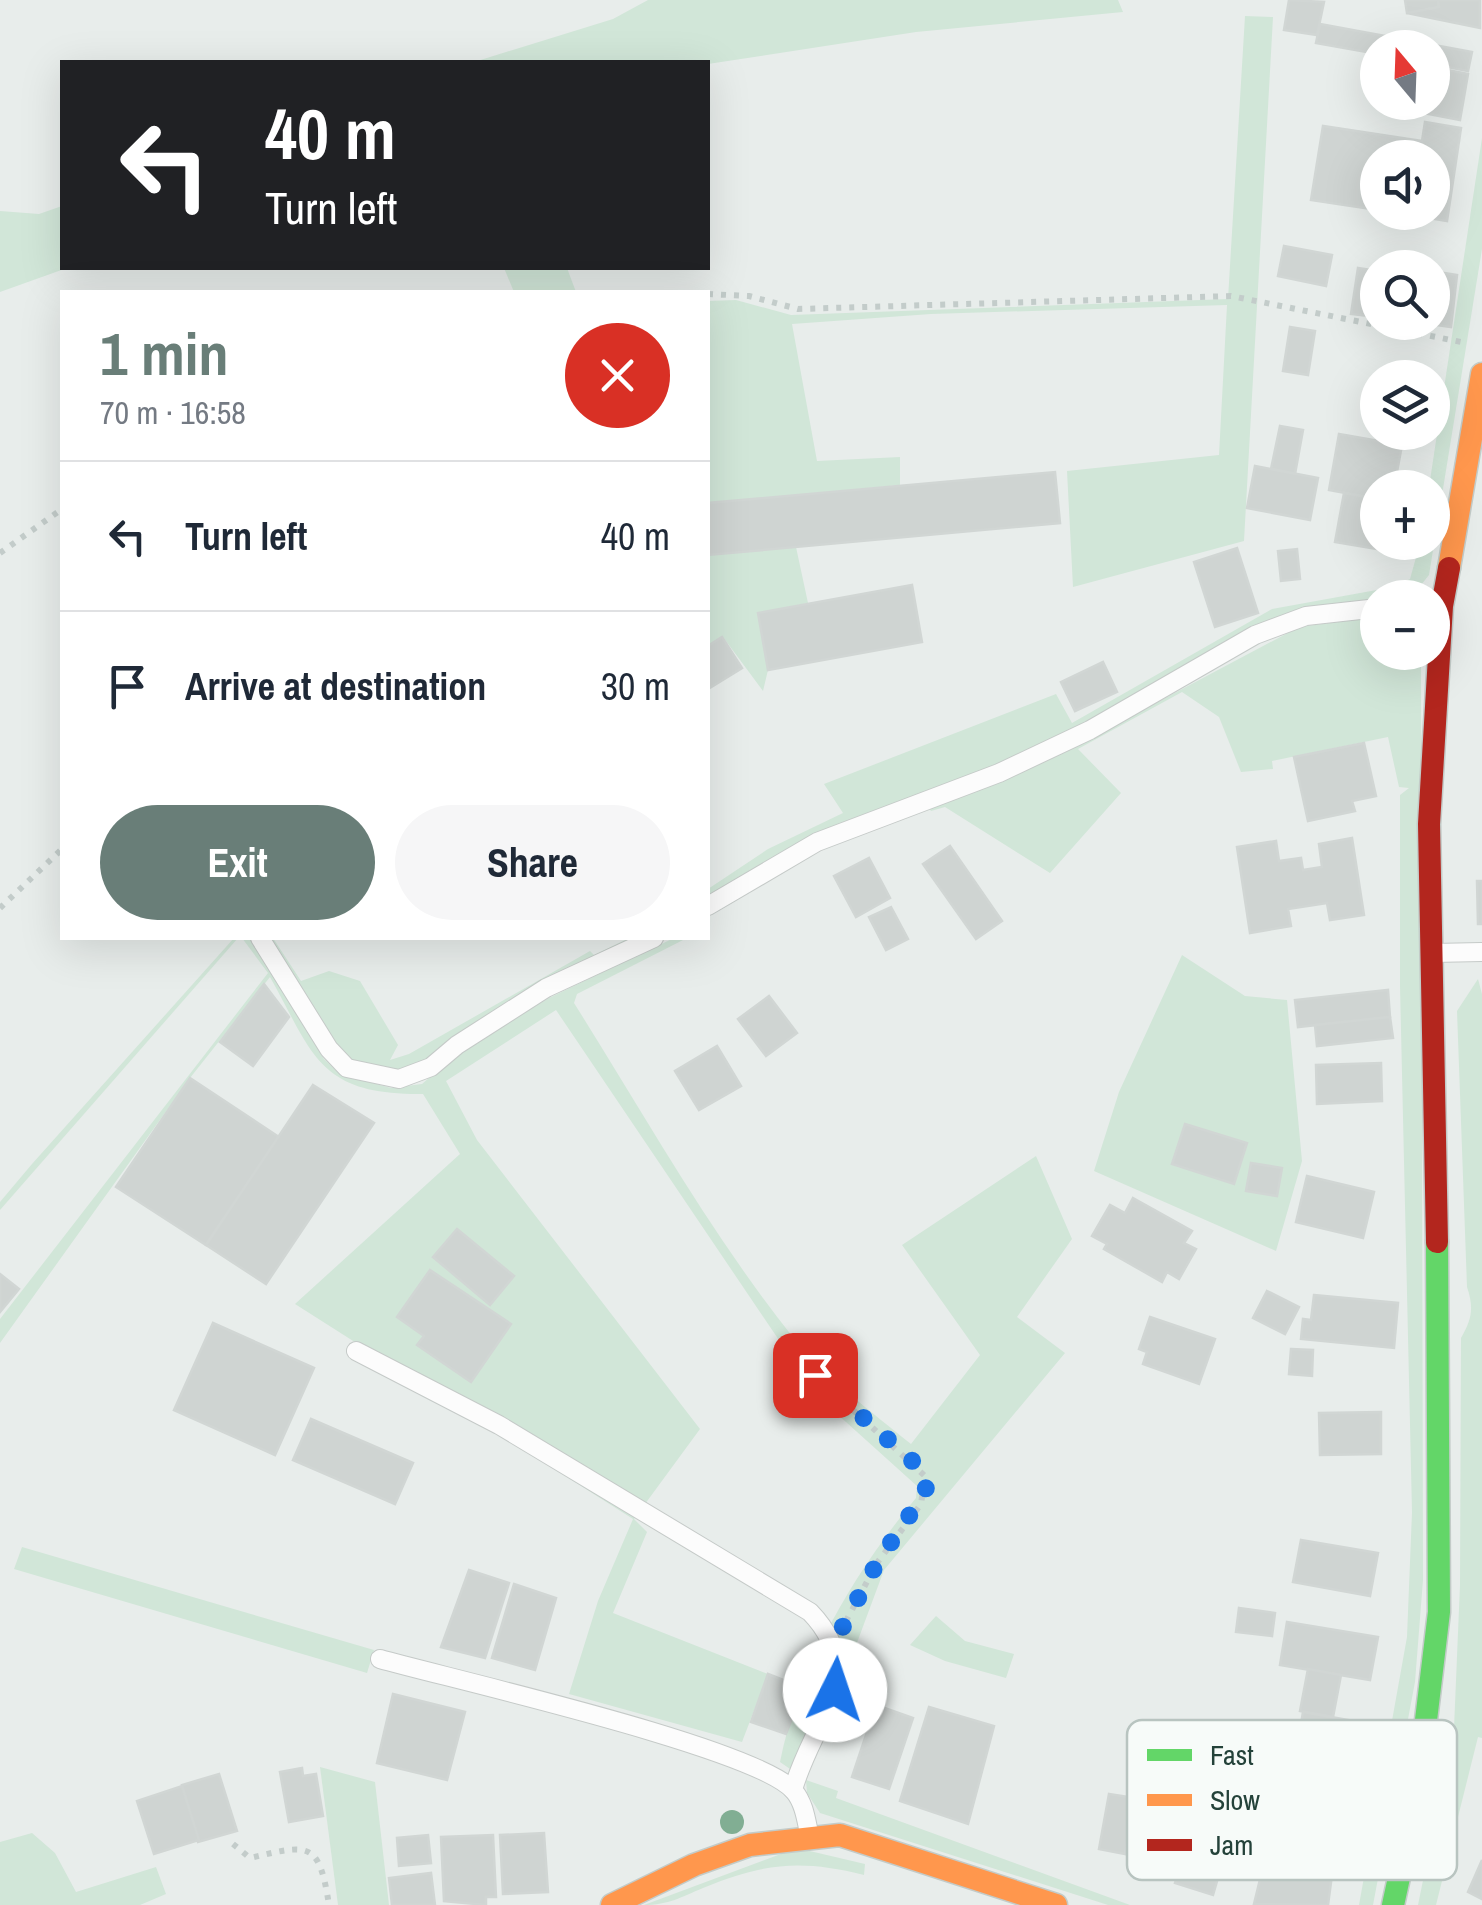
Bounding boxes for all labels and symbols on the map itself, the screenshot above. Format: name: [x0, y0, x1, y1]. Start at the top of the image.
north arrow: [1360, 30, 1450, 120]
pin: [773, 1333, 858, 1418]
position arrow: [783, 1638, 887, 1742]
legend: [1127, 1720, 1457, 1880]
text: Fast: [1210, 1736, 1254, 1774]
text: Slow: [1210, 1781, 1260, 1819]
text: Jam: [1210, 1826, 1253, 1864]

